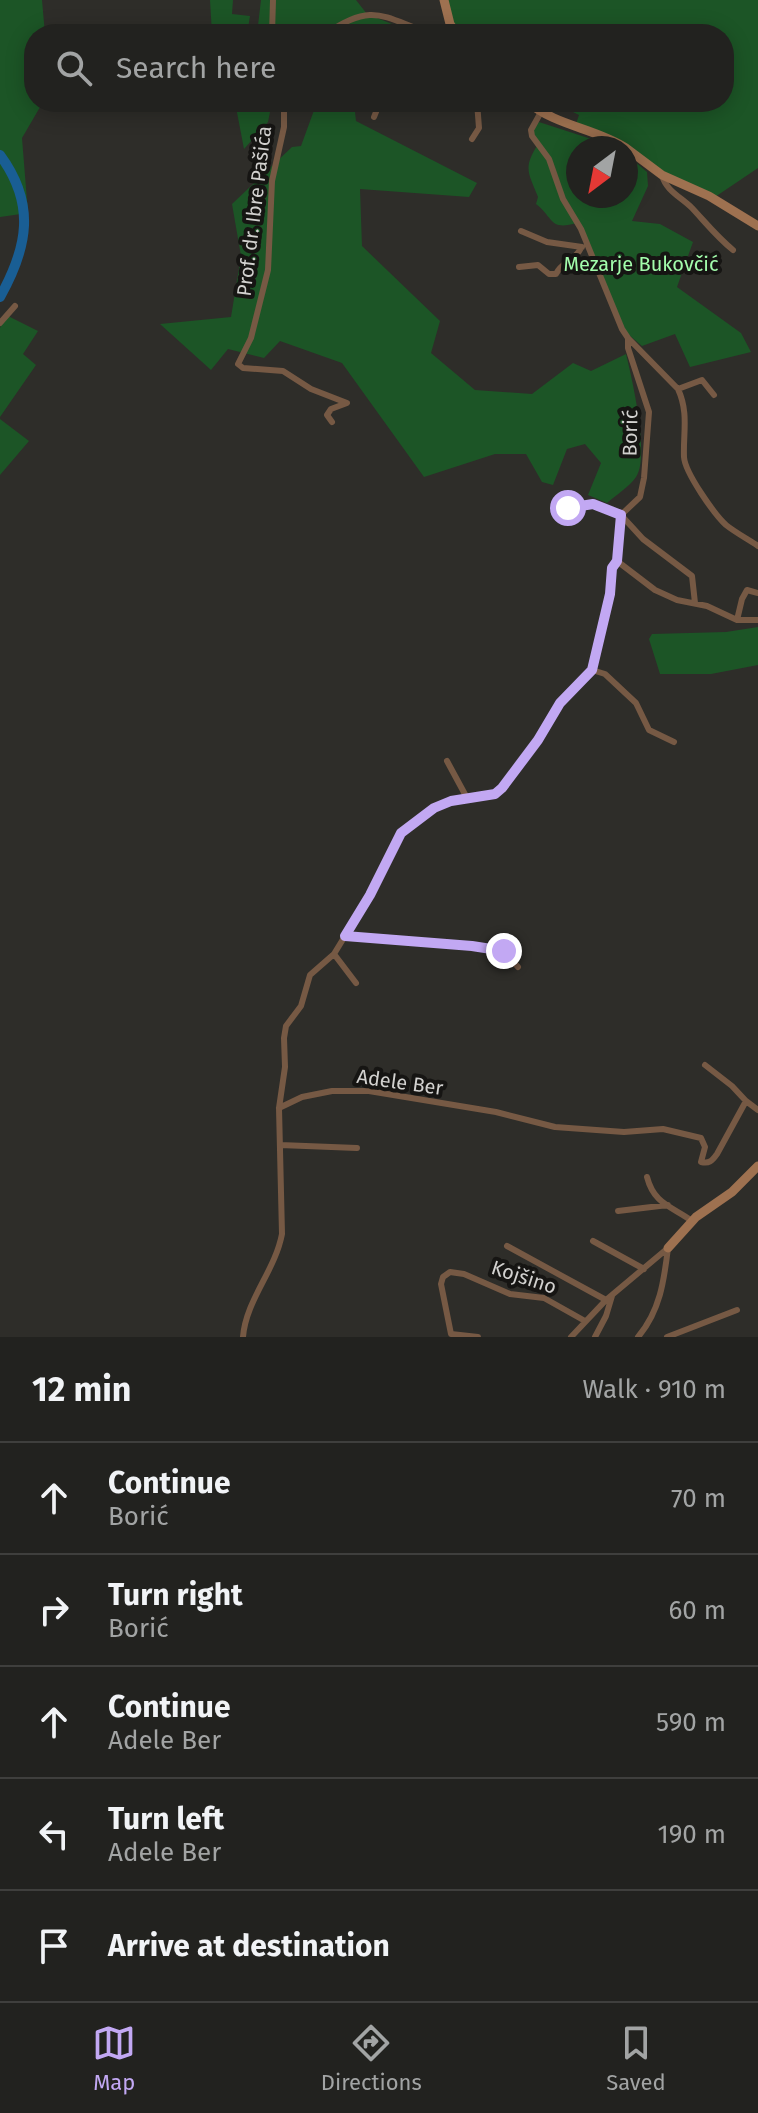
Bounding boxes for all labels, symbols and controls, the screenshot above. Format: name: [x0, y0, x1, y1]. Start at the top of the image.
search box: [24, 24, 734, 112]
icon: search: [52, 46, 96, 90]
text: Search here: [116, 50, 276, 86]
street label: Prof. dr. Ibre Pašića: [232, 124, 276, 298]
north arrow: [566, 136, 638, 208]
park label: Mezarje Bukovčić: [564, 252, 718, 276]
street label: Borić: [618, 409, 642, 457]
route start: [550, 490, 586, 526]
route end: [486, 933, 522, 969]
street label: Adele Ber: [355, 1064, 445, 1100]
street label: Kojšino: [488, 1255, 560, 1299]
text: 12 min: [32, 1369, 131, 1410]
text: Walk · 910 m: [582, 1374, 726, 1405]
text: Continue: [108, 1465, 231, 1501]
icon: ahead: [32, 1476, 76, 1520]
text: 70 m: [671, 1483, 726, 1514]
text: Borić: [108, 1501, 169, 1532]
text: Turn right: [108, 1577, 243, 1613]
icon: right: [32, 1588, 76, 1632]
text: 60 m: [668, 1595, 726, 1626]
text: Borić: [108, 1613, 169, 1644]
text: Continue: [108, 1689, 231, 1725]
icon: ahead: [32, 1700, 76, 1744]
text: 590 m: [656, 1707, 726, 1738]
text: Adele Ber: [108, 1725, 221, 1756]
text: Turn left: [108, 1801, 224, 1837]
icon: left: [32, 1812, 76, 1856]
text: 190 m: [657, 1819, 726, 1850]
text: Adele Ber: [108, 1837, 221, 1868]
icon: arrive: [32, 1924, 76, 1968]
text: Arrive at destination: [108, 1928, 390, 1964]
tab: Map: [92, 2021, 136, 2096]
tab: Directions: [321, 2021, 422, 2096]
tab: Saved: [606, 2021, 666, 2096]

